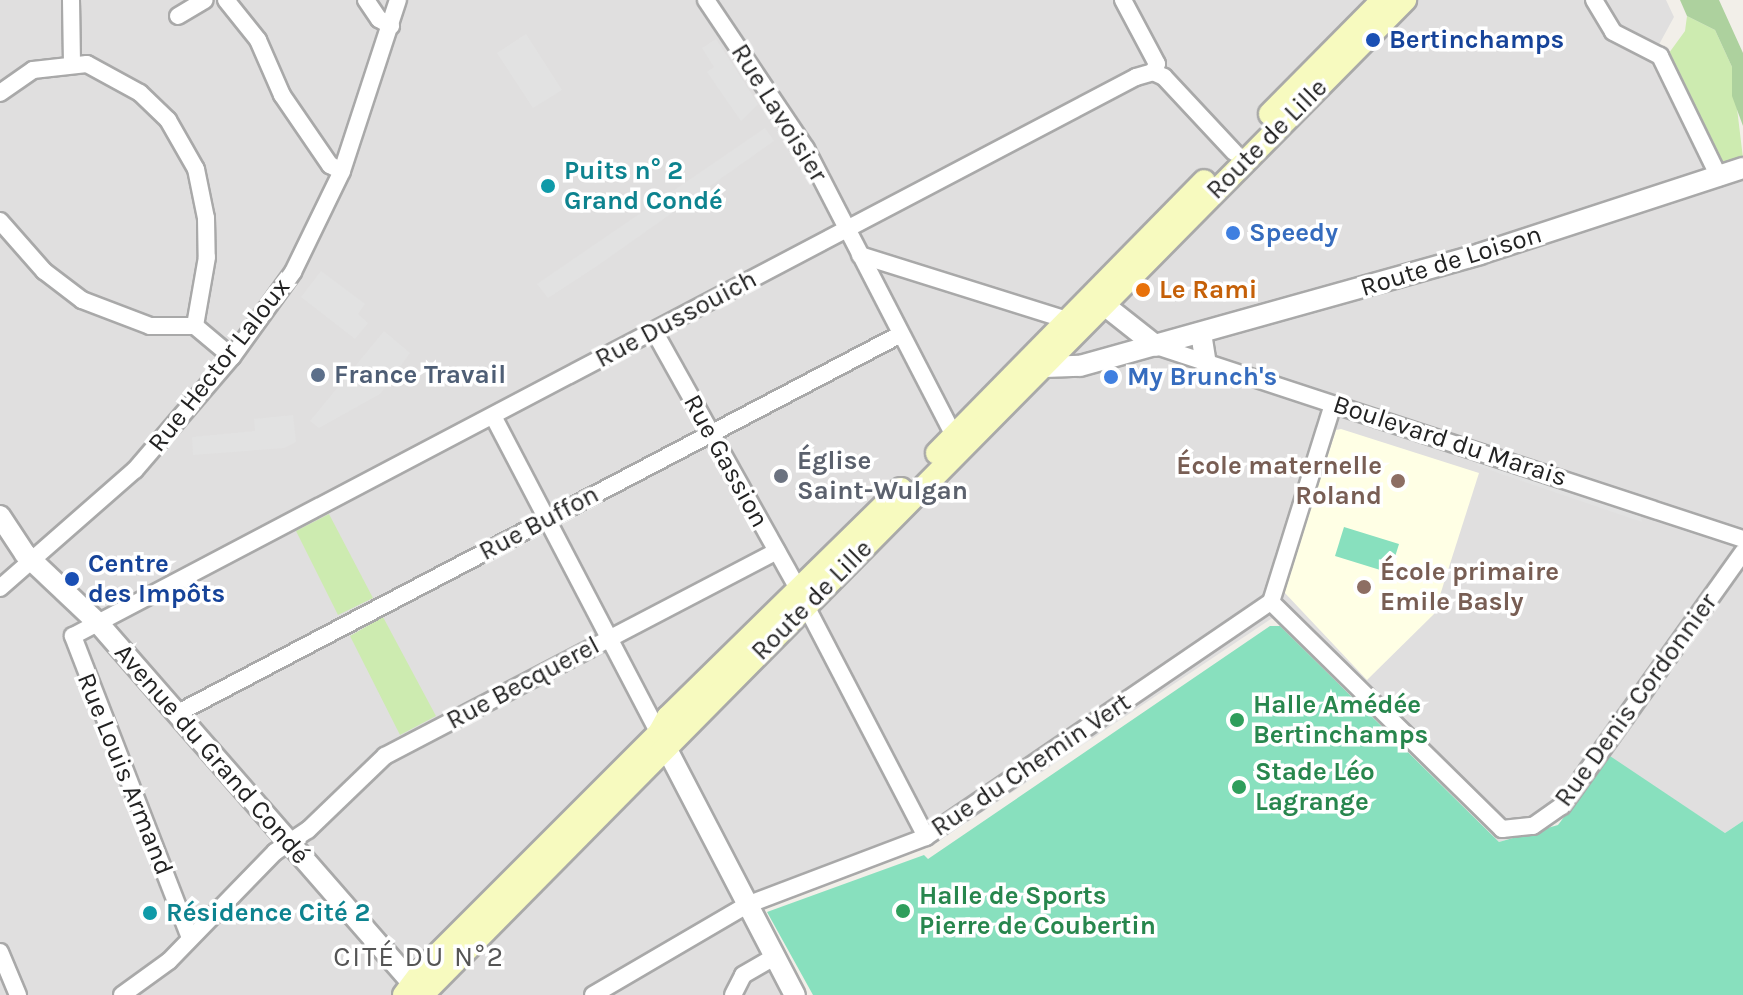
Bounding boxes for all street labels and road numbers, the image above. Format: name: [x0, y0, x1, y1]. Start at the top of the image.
street label: Rue Lavoisier: [724, 38, 834, 188]
street label: Route de Lille: [1200, 72, 1334, 206]
street label: Route de Loison: [1357, 219, 1545, 303]
street label: Rue Dussouich: [590, 263, 762, 375]
street label: Rue Hector Laloux: [141, 272, 297, 458]
street label: Boulevard du Marais: [1329, 388, 1571, 494]
street label: Rue Gassion: [677, 389, 775, 533]
street label: Rue Buffon: [474, 479, 604, 567]
street label: Route de Lille: [745, 533, 879, 667]
street label: Rue Denis Cordonnier: [1548, 587, 1724, 813]
street label: Rue Becquerel: [441, 630, 605, 736]
street label: Avenue du Grand Condé: [108, 638, 316, 870]
street label: Rue Louis Armand: [70, 669, 180, 879]
street label: Rue du Chemin Vert: [925, 687, 1137, 843]

